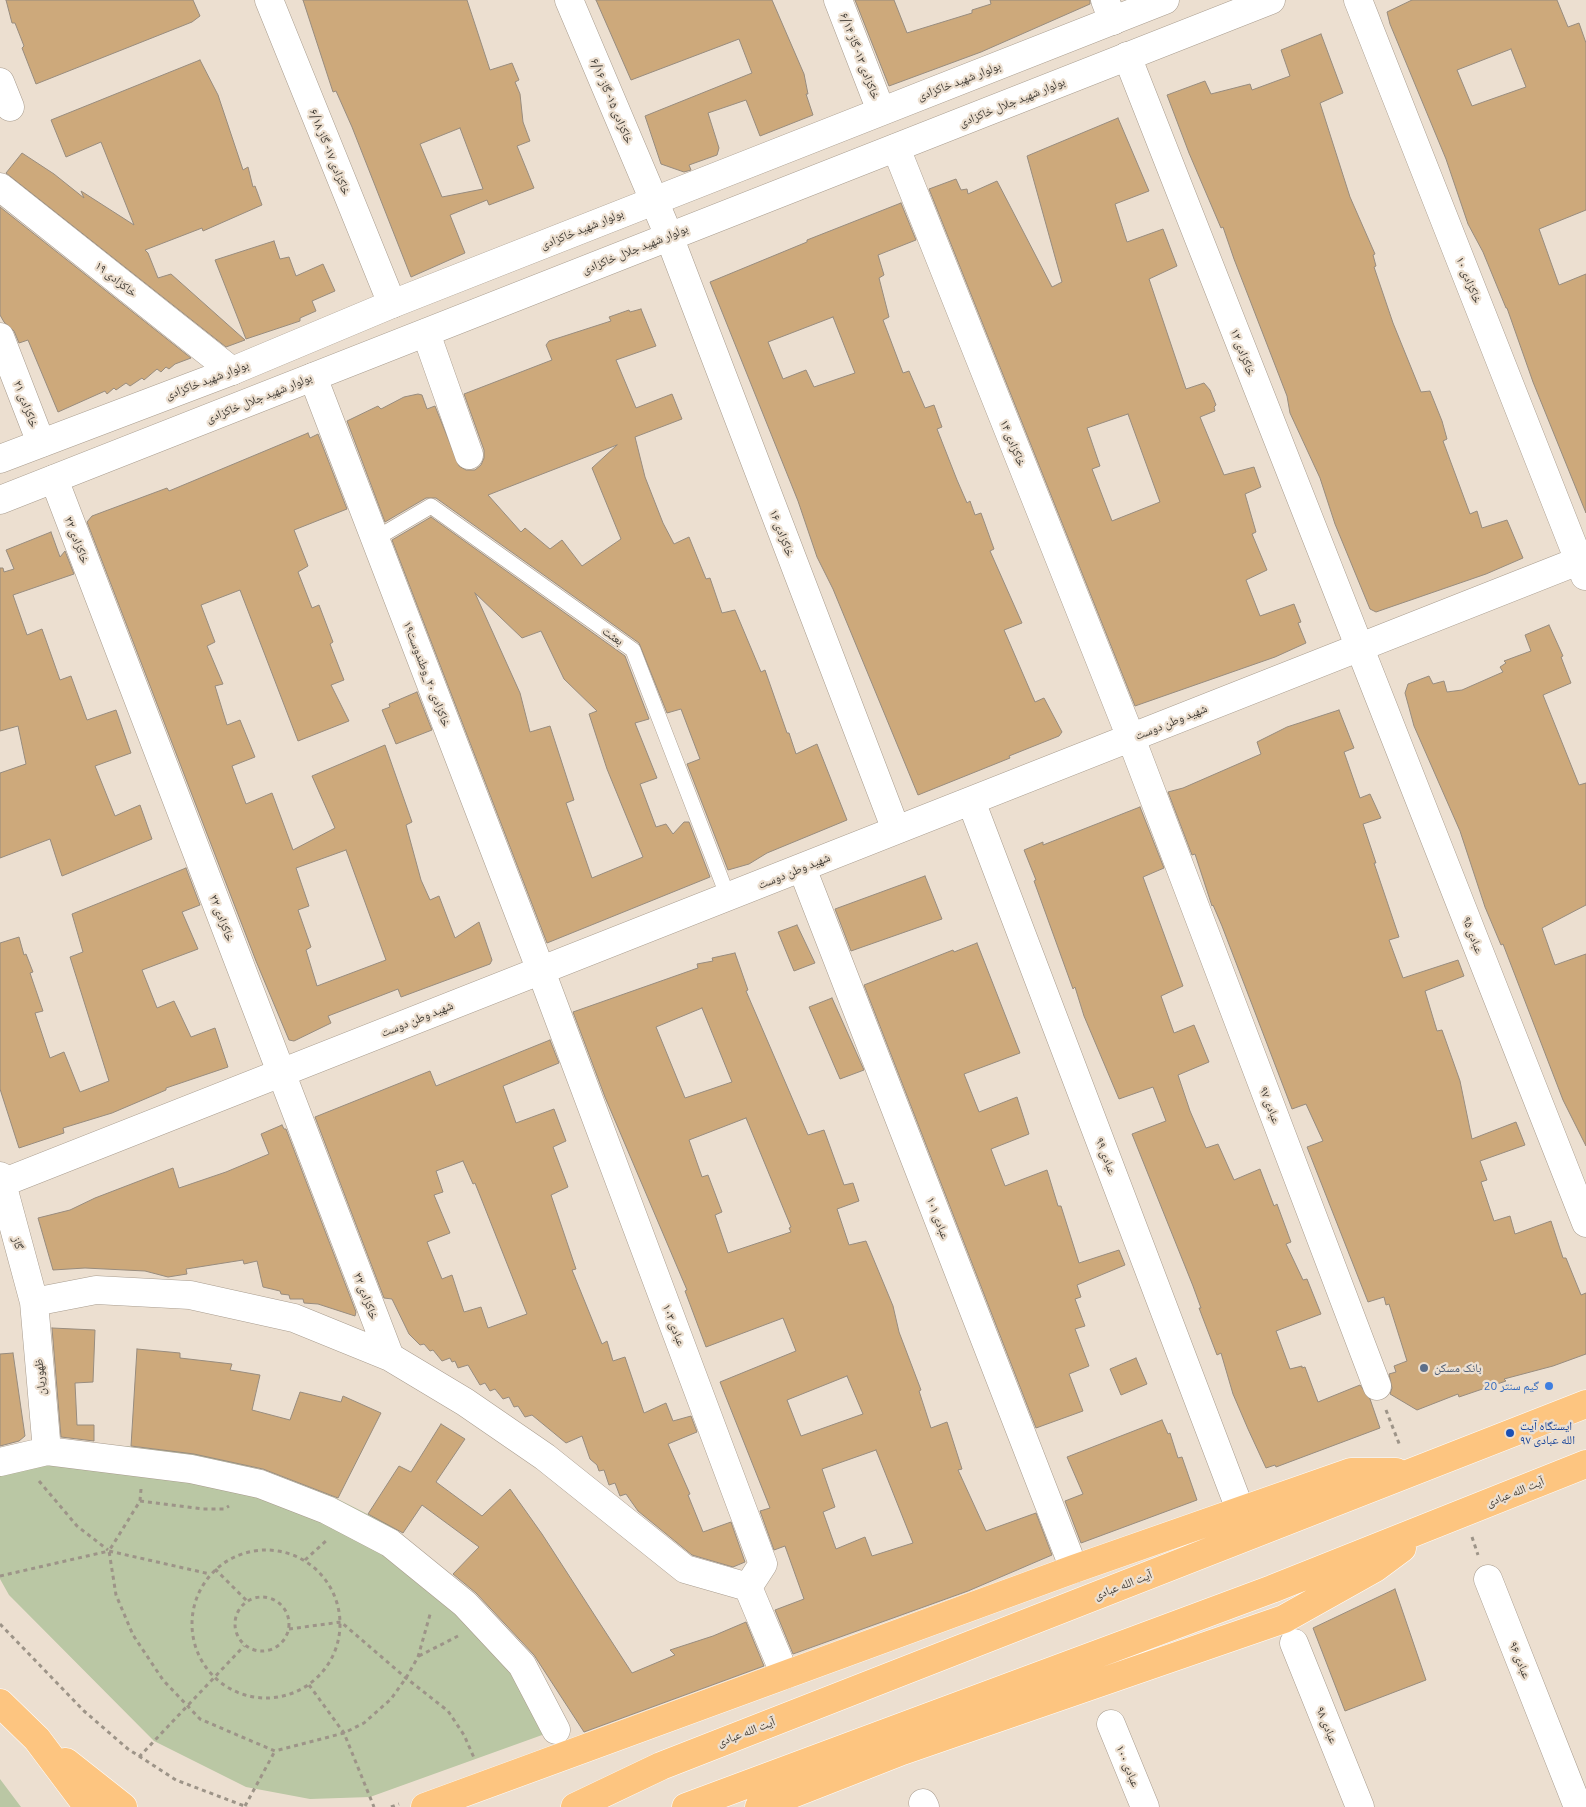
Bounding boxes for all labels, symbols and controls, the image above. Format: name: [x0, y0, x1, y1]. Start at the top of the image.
street label: خاکزادی ۱۳- گاز ۶/۱۴: [837, 11, 883, 101]
street label: خاکزادی ۱۵- گاز ۶/۱۶: [588, 56, 636, 146]
street label: بولوار شهید خاکزادی: [915, 58, 1003, 104]
street label: بولوار شهید جلال خاکزادی: [957, 74, 1067, 130]
street label: خاکزادی ۱۷- گاز ۶/۱۸: [306, 107, 354, 197]
street label: بولوار شهید خاکزادی: [538, 206, 626, 252]
street label: بولوار شهید جلال خاکزادی: [580, 221, 690, 277]
street label: خاکزادی ۱۰: [1453, 254, 1485, 306]
street label: خاکزادی ۱۹: [92, 258, 140, 300]
street label: خاکزادی ۱۲: [1227, 326, 1259, 378]
street label: بولوار شهید خاکزادی: [163, 357, 251, 403]
street label: بولوار شهید جلال خاکزادی: [204, 370, 314, 426]
street label: خاکزادی ۲۱: [10, 378, 42, 430]
street label: خاکزادی ۱۴: [997, 417, 1029, 469]
street label: خاکزادی ۱۶: [766, 507, 798, 559]
street label: خاکزادی ۲۲: [61, 514, 93, 566]
street label: خاکزادی ۲۰_وطندوست۱۹: [400, 619, 454, 729]
street label: بعثت: [600, 624, 626, 648]
street label: شهید وطن دوست: [1133, 701, 1209, 743]
street label: شهید وطن دوست: [756, 850, 832, 892]
street label: خاکزادی ۲۲: [206, 892, 238, 944]
street label: عبادی ۹۵: [1459, 914, 1487, 956]
street label: شهید وطن دوست: [379, 998, 455, 1040]
street label: عبادی ۹۷: [1256, 1084, 1284, 1126]
street label: عبادی ۹۹: [1092, 1135, 1120, 1177]
street label: عبادی ۱۰۱: [923, 1195, 953, 1241]
street label: گاز: [9, 1235, 27, 1251]
street label: خاکزادی ۲۲: [350, 1270, 382, 1322]
street label: عبادی ۱۰۳: [659, 1302, 689, 1348]
street label: ظهوریان: [31, 1358, 49, 1396]
place label: بانک مسکن: [1434, 1361, 1482, 1375]
marker: بانک مسکن: [1418, 1362, 1430, 1374]
place label: گیم سنتر 20: [1484, 1379, 1539, 1393]
marker: گیم سنتر 20: [1543, 1380, 1555, 1392]
place label: ایستگاه آیت الله عبادی ۹۷: [1520, 1419, 1575, 1447]
marker: ایستگاه آیت الله عبادی ۹۷: [1504, 1427, 1516, 1439]
street label: آیت الله عبادی: [1484, 1474, 1546, 1510]
street label: آیت الله عبادی: [1092, 1567, 1154, 1603]
street label: عبادی ۹۶: [1506, 1639, 1534, 1681]
street label: عبادی ۹۸: [1313, 1704, 1341, 1746]
street label: آیت الله عبادی: [715, 1714, 777, 1750]
street label: عبادی ۱۰۰: [1113, 1743, 1143, 1789]

